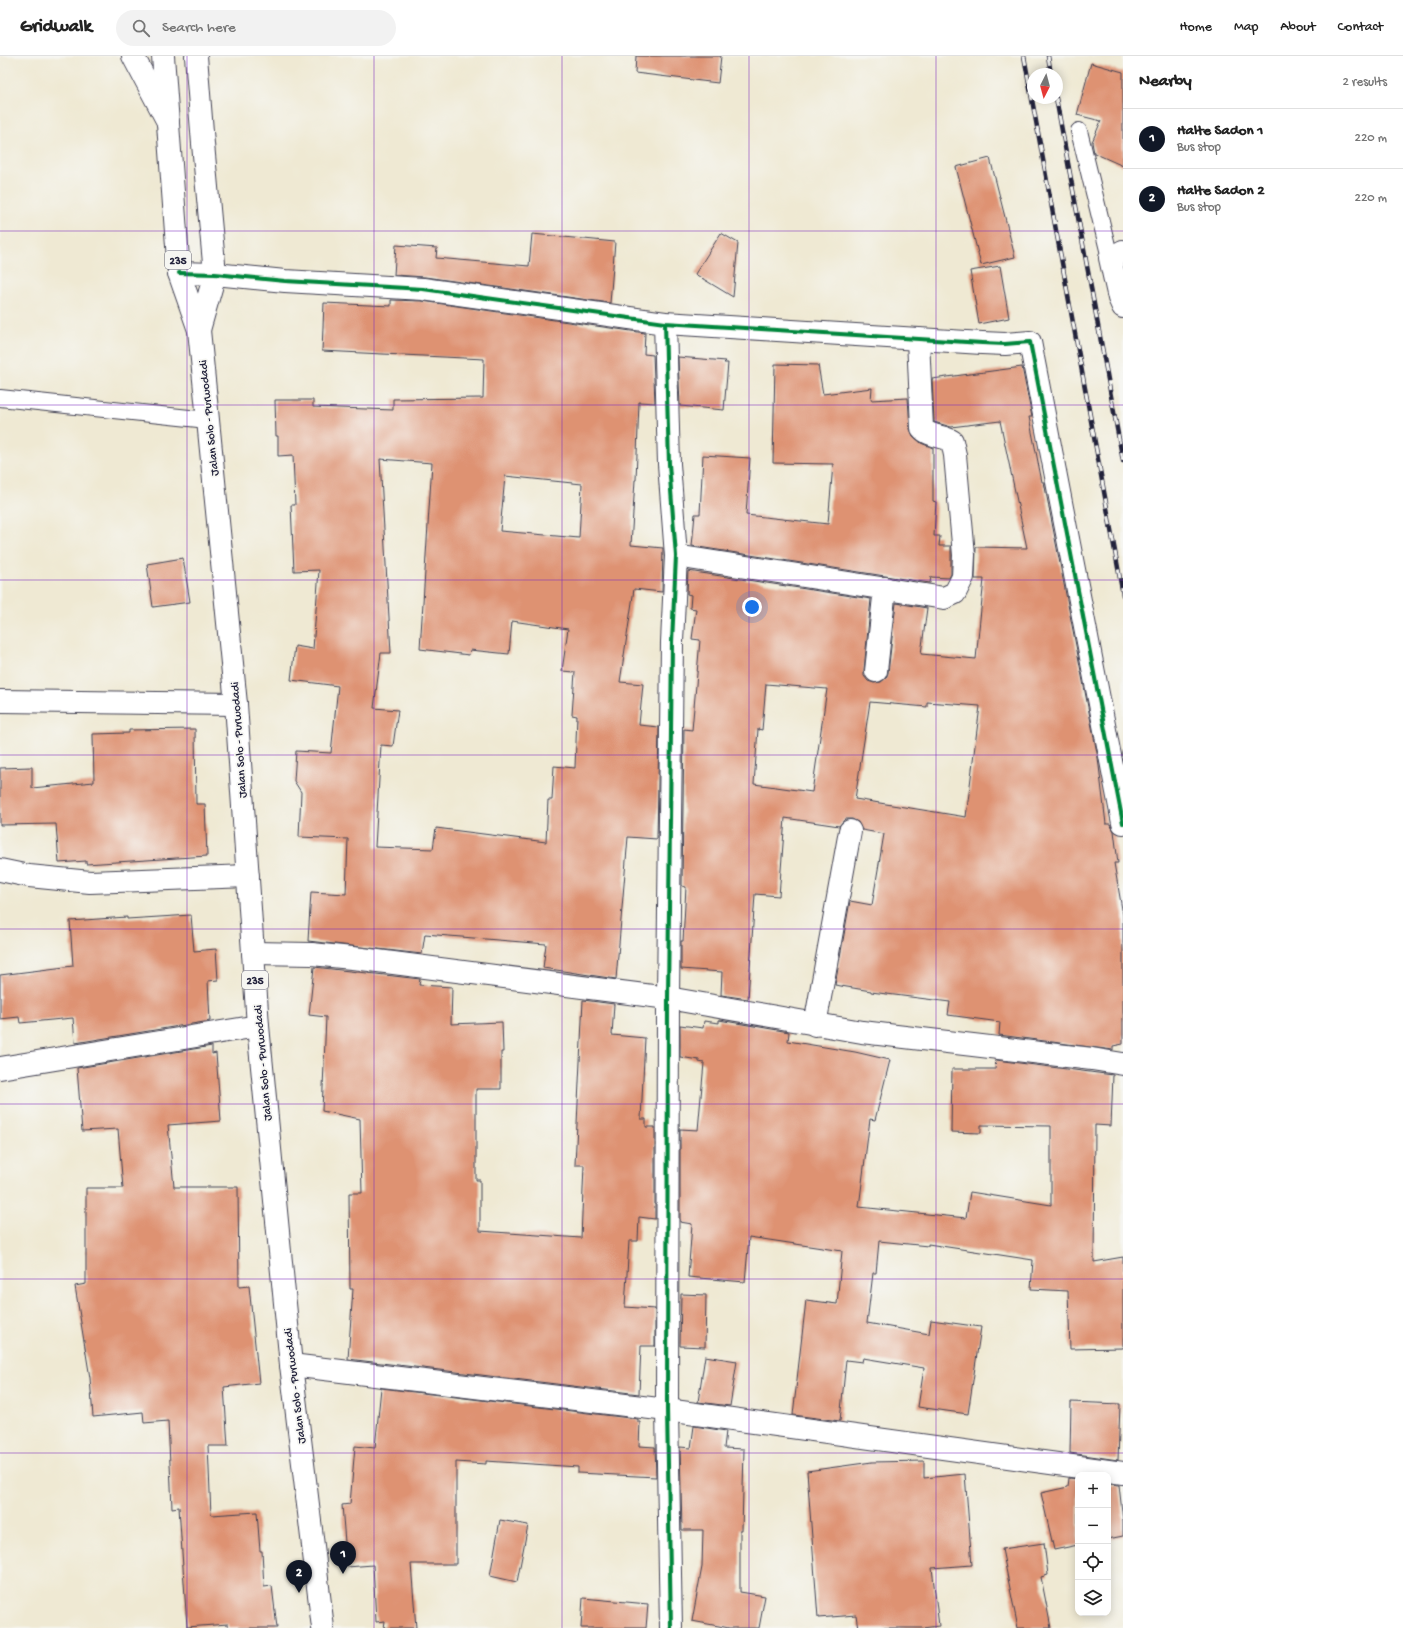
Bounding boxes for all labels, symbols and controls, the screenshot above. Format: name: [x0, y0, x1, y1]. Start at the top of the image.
search box: [116, 10, 396, 46]
text: Gridwalk: [20, 16, 92, 39]
icon: search: [130, 17, 152, 39]
text: Search here: [162, 19, 236, 37]
text: Home: [1180, 19, 1212, 36]
text: Map: [1234, 19, 1258, 36]
text: About: [1280, 19, 1316, 36]
text: Contact: [1338, 19, 1383, 36]
north arrow: [1027, 68, 1063, 104]
text: Nearby: [1139, 72, 1192, 92]
text: 2 results: [1342, 75, 1387, 90]
text: Halte Sadon 1: [1177, 122, 1263, 140]
text: 1: [1149, 131, 1155, 146]
text: 220 m: [1355, 131, 1387, 146]
text: Bus stop: [1177, 140, 1221, 155]
text: Halte Sadon 2: [1177, 182, 1265, 200]
text: 2: [1149, 191, 1155, 206]
text: 220 m: [1355, 191, 1387, 206]
text: Bus stop: [1177, 200, 1221, 215]
road number: 235: [165, 251, 191, 269]
street label: Jalan Solo - Purwodadi: [197, 359, 223, 476]
your location: [742, 597, 762, 617]
street label: Jalan Solo - Purwodadi: [229, 681, 251, 798]
road number: 235: [242, 971, 268, 989]
street label: Jalan Solo - Purwodadi: [252, 1004, 276, 1121]
street label: Jalan Solo - Purwodadi: [282, 1327, 310, 1444]
map controls: [1075, 1472, 1111, 1616]
button: +: [1075, 1472, 1111, 1508]
button: −: [1075, 1508, 1111, 1544]
pin: 1: [330, 1541, 356, 1574]
button: locate: [1075, 1544, 1111, 1580]
pin: 2: [286, 1560, 312, 1593]
button: layers: [1075, 1580, 1111, 1616]

